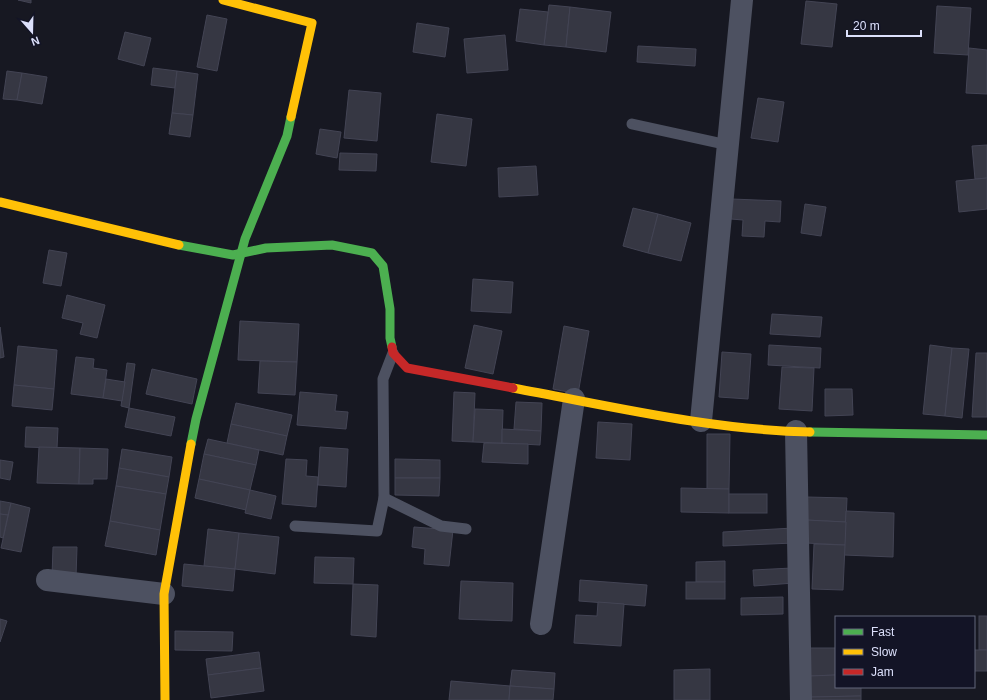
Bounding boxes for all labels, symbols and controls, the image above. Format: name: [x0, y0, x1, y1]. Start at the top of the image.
north arrow: [12, 12, 52, 52]
scale bar: [847, 12, 921, 38]
text: 20 m: [853, 19, 880, 33]
text: N: [30, 34, 41, 48]
legend: [835, 616, 975, 688]
text: Fast: [871, 625, 895, 639]
text: Slow: [871, 645, 897, 659]
text: Jam: [871, 665, 894, 679]

